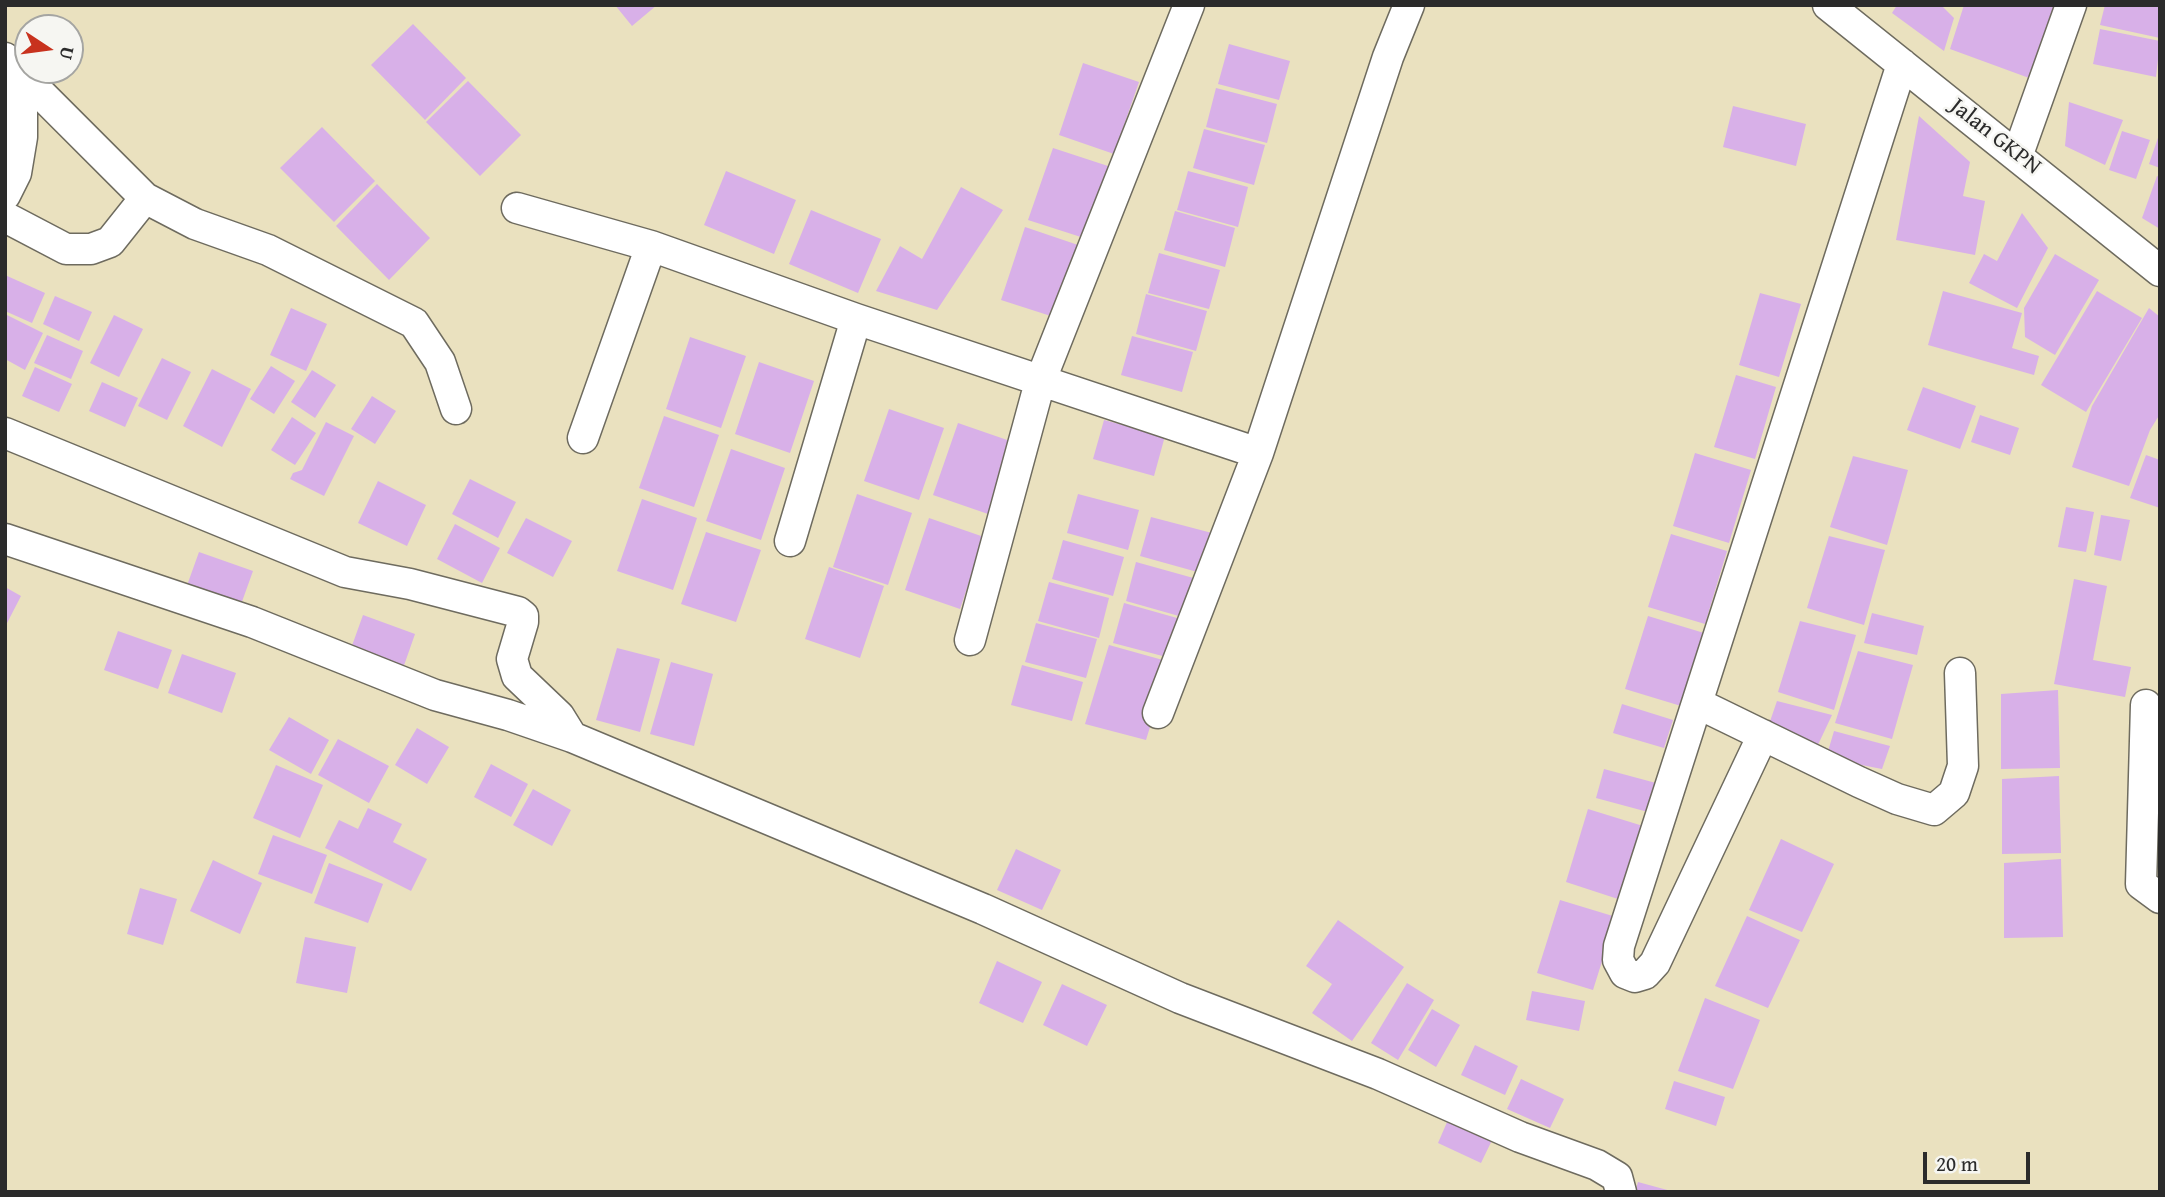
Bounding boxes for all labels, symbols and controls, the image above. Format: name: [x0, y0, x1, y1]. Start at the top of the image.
north arrow: [14, 14, 84, 84]
text: U: [52, 44, 83, 63]
street label: Jalan GKPN: [1944, 93, 2046, 181]
scale bar: [1927, 1138, 2034, 1182]
text: 20 m: [1936, 1148, 1978, 1179]

